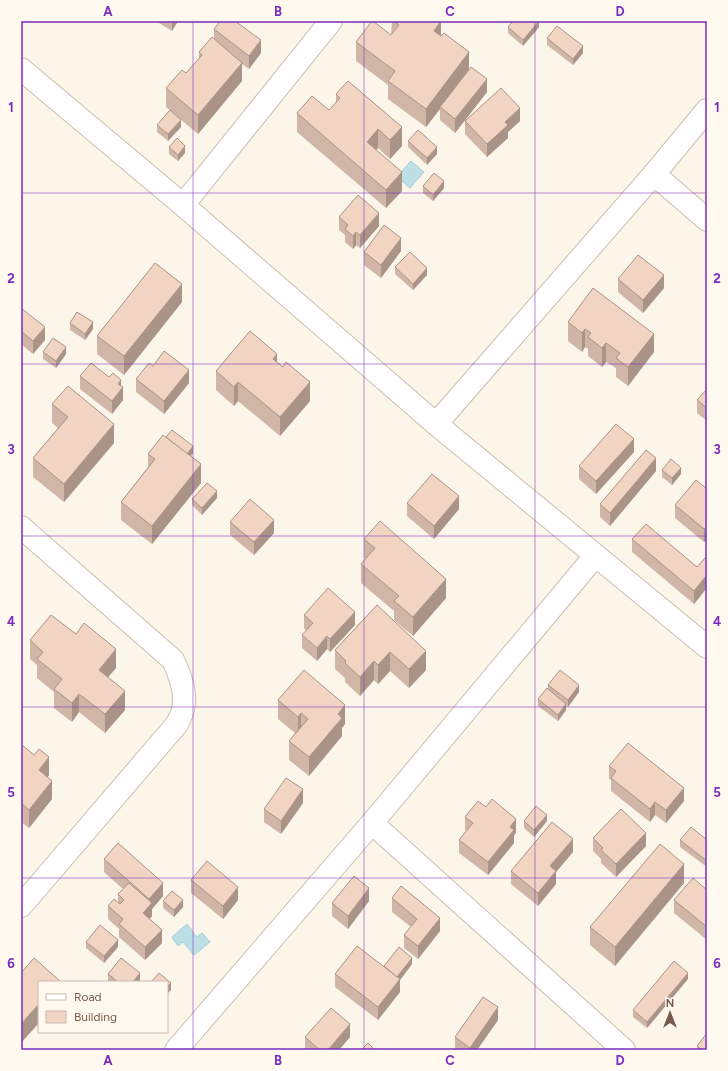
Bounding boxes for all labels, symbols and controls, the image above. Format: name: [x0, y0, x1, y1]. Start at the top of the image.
text: A: [103, 4, 113, 19]
text: B: [274, 4, 282, 19]
text: C: [445, 4, 455, 19]
text: D: [615, 4, 625, 19]
text: 1: [8, 100, 14, 115]
text: 1: [714, 100, 720, 115]
text: 2: [7, 271, 15, 286]
text: 2: [713, 271, 721, 286]
text: 3: [7, 442, 15, 457]
text: 3: [713, 442, 721, 457]
text: 4: [7, 614, 15, 629]
text: 4: [713, 614, 721, 629]
text: 5: [7, 785, 15, 800]
text: 5: [713, 785, 721, 800]
text: 6: [7, 956, 15, 971]
text: 6: [713, 956, 721, 971]
legend: [38, 981, 168, 1033]
text: Road: [74, 990, 102, 1004]
north arrow: [650, 993, 690, 1033]
text: N: [666, 997, 674, 1010]
text: Building: [74, 1010, 117, 1024]
text: A: [103, 1053, 113, 1068]
text: B: [274, 1053, 282, 1068]
text: C: [445, 1053, 455, 1068]
text: D: [615, 1053, 625, 1068]

